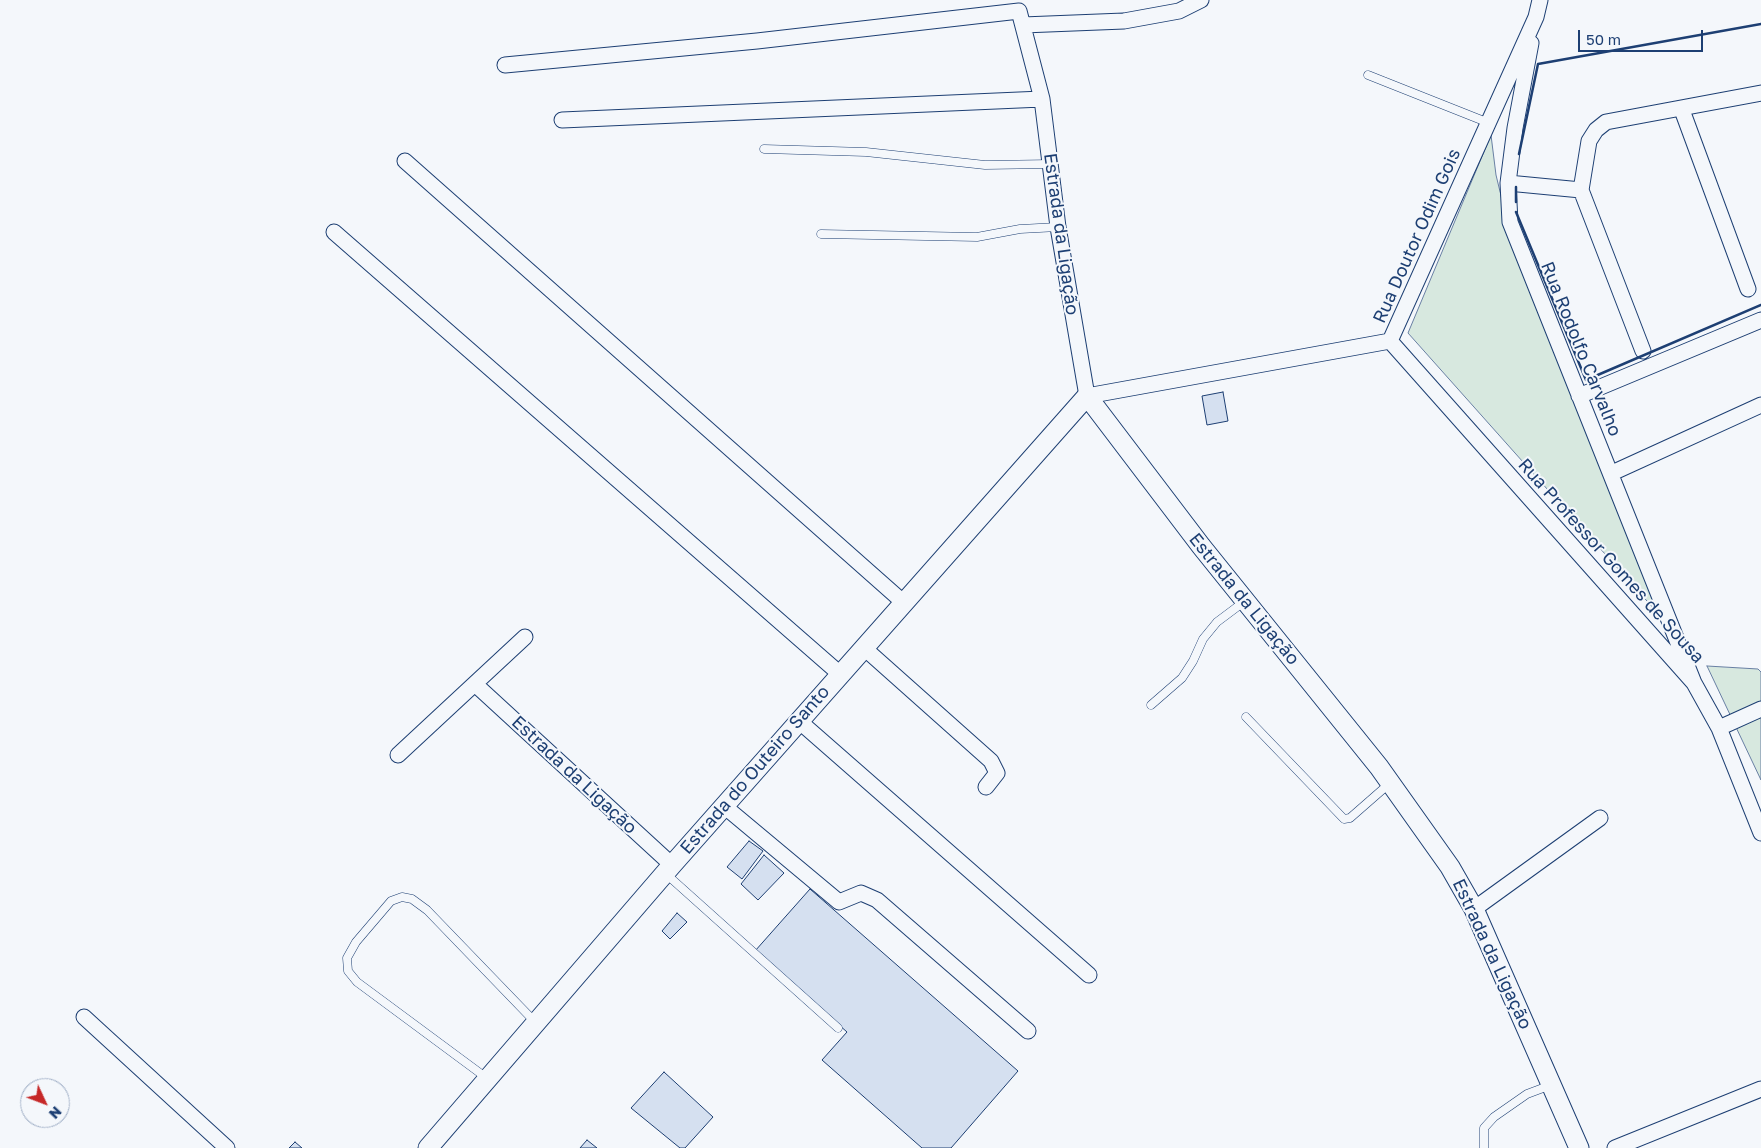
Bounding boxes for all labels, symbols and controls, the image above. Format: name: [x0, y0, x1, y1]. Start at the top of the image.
scale bar: [1581, 20, 1706, 52]
text: 50 m: [1586, 30, 1621, 48]
street label: Rua Doutor Odim Gois: [1369, 145, 1465, 327]
street label: Estrada da Ligação: [1039, 152, 1083, 316]
street label: Rua Rodolfo Carvalho: [1536, 258, 1626, 440]
street label: Rua Professor Gomes de Sousa: [1513, 454, 1709, 668]
street label: Estrada da Ligação: [1184, 529, 1304, 669]
street label: Estrada do Outeiro Santo: [676, 681, 834, 859]
street label: Estrada da Ligação: [507, 711, 641, 839]
street label: Estrada da Ligação: [1448, 875, 1536, 1033]
north arrow: [20, 1078, 70, 1128]
text: N: [46, 1103, 65, 1123]

